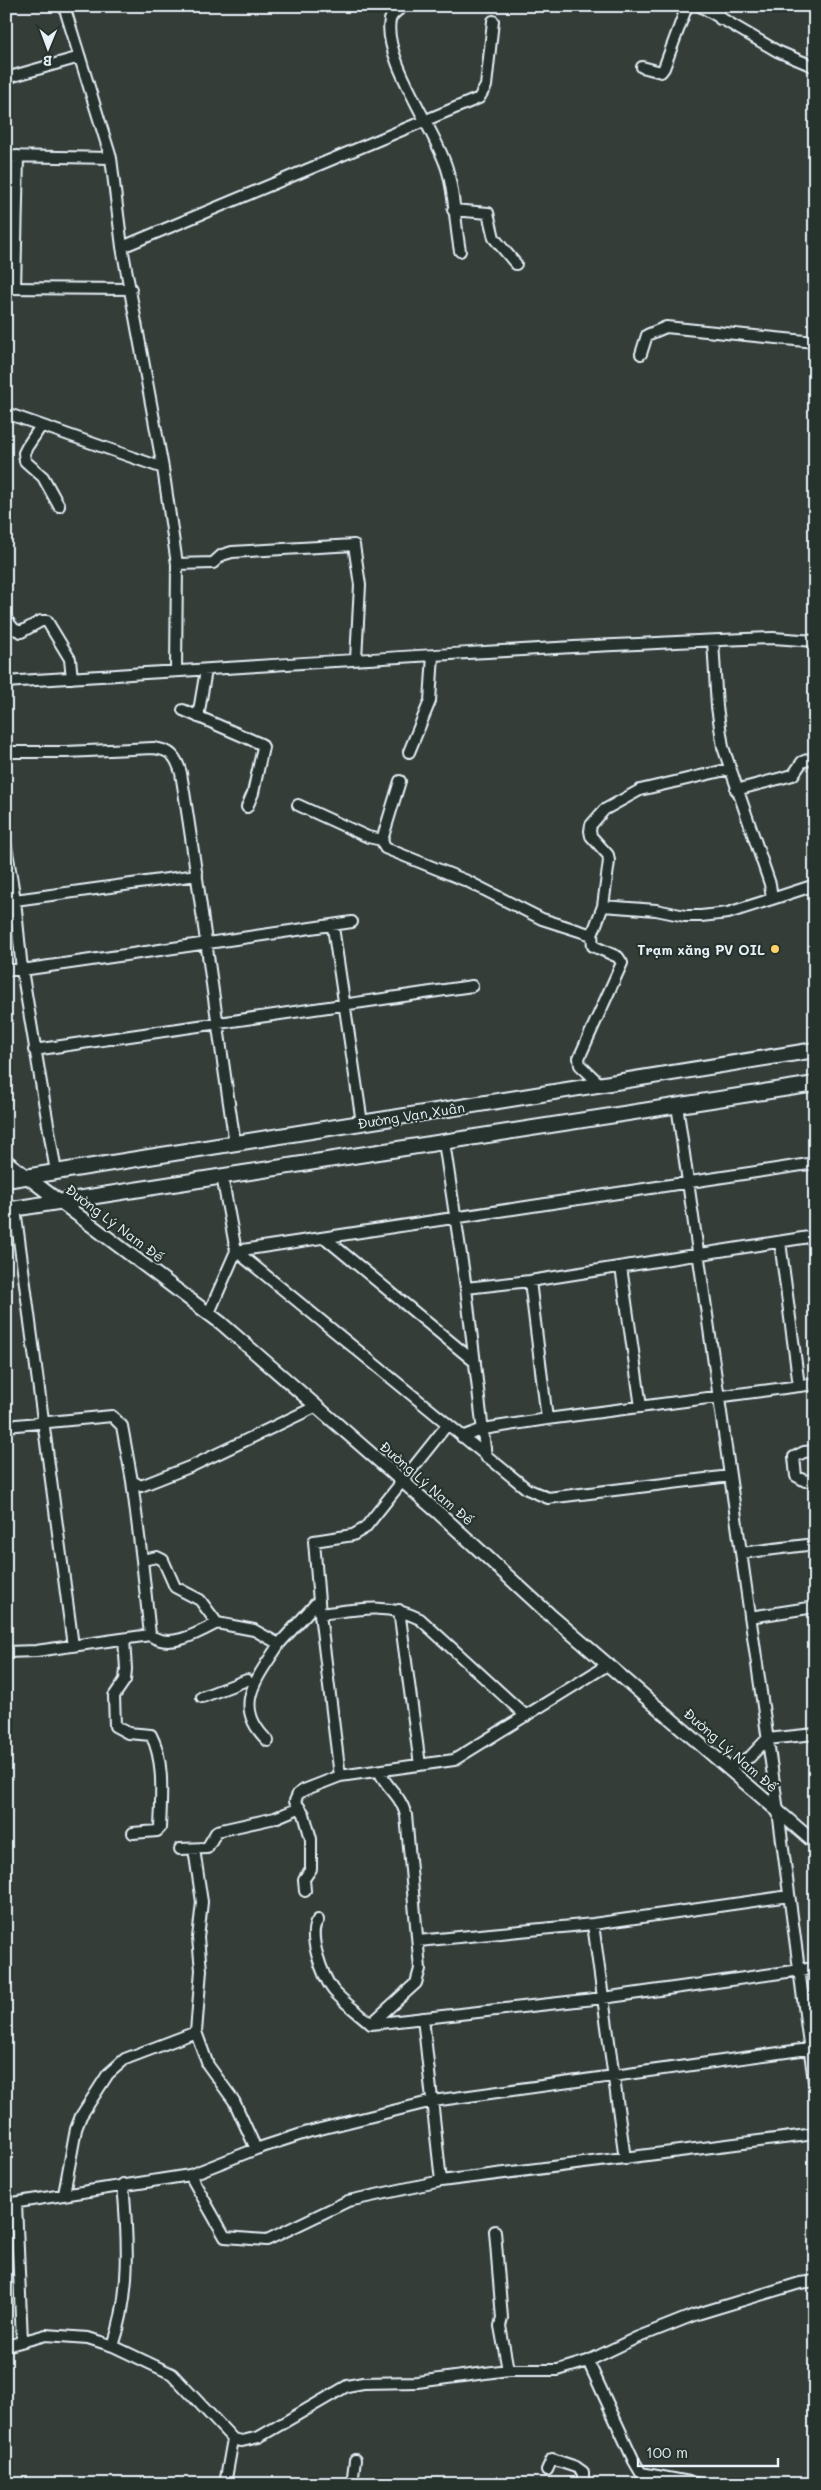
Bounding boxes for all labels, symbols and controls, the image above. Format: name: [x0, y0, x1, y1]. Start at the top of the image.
north arrow: [22, 22, 72, 72]
text: B: [43, 52, 53, 71]
place label: Trạm xăng PV OIL: [637, 940, 765, 959]
marker: Trạm xăng PV OIL: [769, 943, 781, 955]
street label: Đường Vạn Xuân: [356, 1097, 466, 1133]
street label: Đường Lý Nam Đế: [62, 1180, 168, 1266]
street label: Đường Lý Nam Đế: [376, 1437, 478, 1529]
street label: Đường Lý Nam Đế: [680, 1704, 782, 1796]
scale bar: [638, 2435, 778, 2467]
text: 100 m: [646, 2442, 688, 2462]

